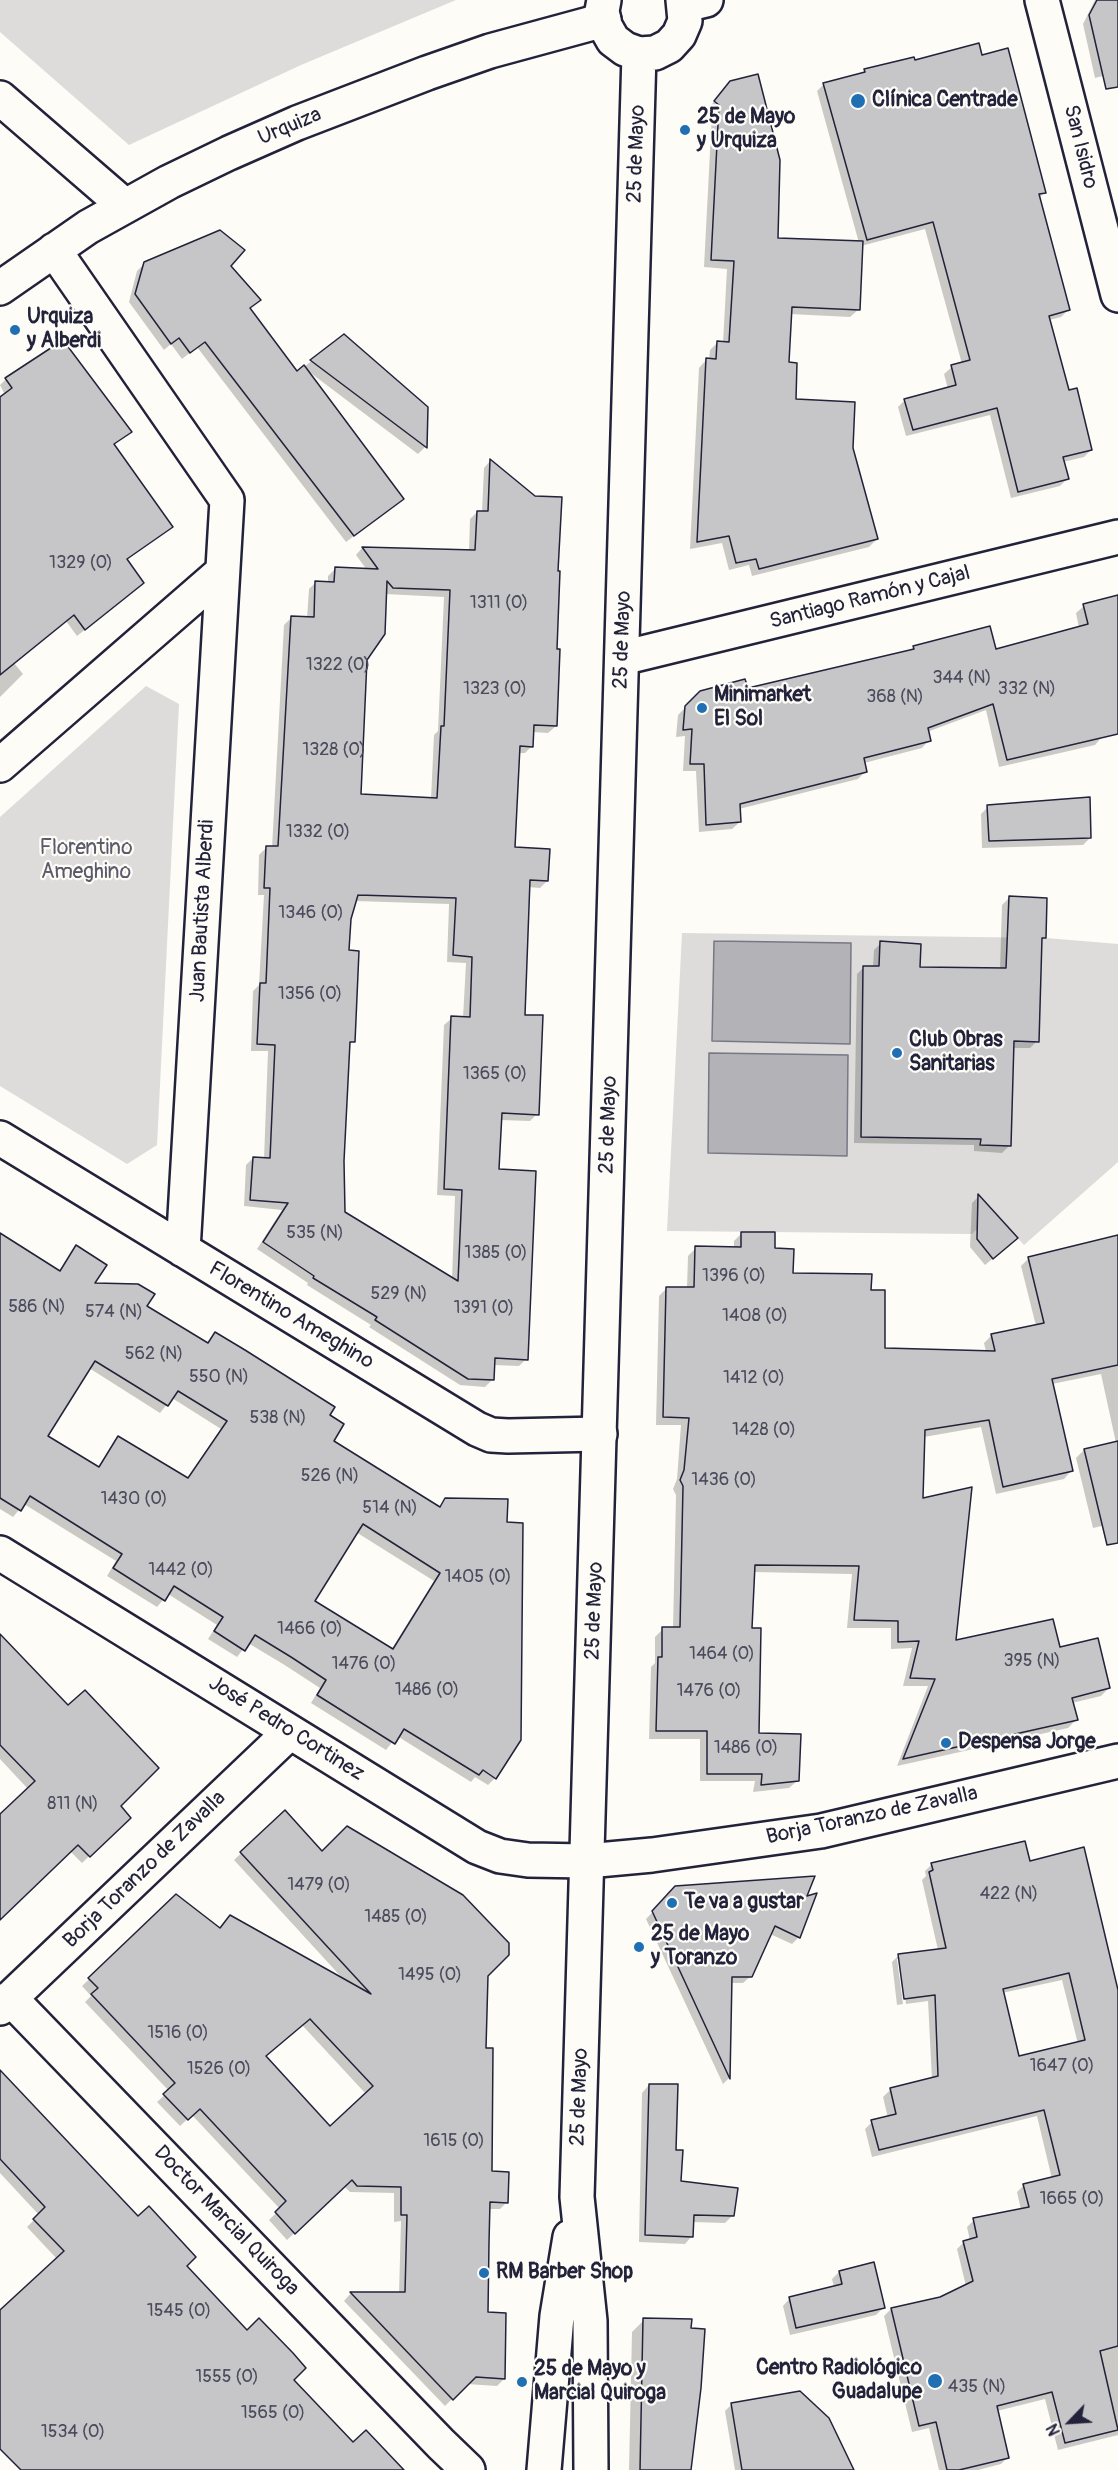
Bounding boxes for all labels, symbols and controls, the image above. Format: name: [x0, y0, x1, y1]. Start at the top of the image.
place label: Clínica Centrade: [872, 88, 1018, 114]
marker: Clínica Centrade: [849, 92, 867, 110]
street label: Urquiza: [255, 102, 325, 152]
street label: San Isidro: [1057, 102, 1103, 192]
street label: 25 de Mayo: [623, 104, 651, 204]
place label: 25 de Mayo y Urquiza: [697, 105, 795, 155]
marker: 25 de Mayo y Urquiza: [678, 123, 692, 137]
place label: Urquiza y Alberdi: [27, 305, 101, 355]
marker: Urquiza y Alberdi: [8, 323, 22, 337]
house number: 1329 (O): [49, 552, 113, 574]
street label: Santiago Ramón y Cajal: [767, 561, 973, 635]
street label: 25 de Mayo: [609, 590, 637, 690]
house number: 1311 (O): [470, 592, 528, 614]
house number: 1322 (O): [306, 654, 370, 676]
house number: 344 (N): [932, 667, 992, 689]
house number: 1323 (O): [463, 678, 527, 700]
house number: 332 (N): [998, 678, 1056, 700]
place label: Minimarket El Sol: [714, 683, 811, 733]
house number: 368 (N): [866, 686, 924, 708]
marker: Minimarket El Sol: [695, 701, 709, 715]
house number: 1328 (O): [302, 739, 366, 761]
street label: Juan Bautista Alberdi: [186, 819, 220, 1003]
house number: 1332 (O): [286, 821, 350, 843]
park label: Florentino Ameghino: [39, 836, 133, 886]
house number: 1346 (O): [278, 902, 344, 924]
house number: 1356 (O): [278, 983, 342, 1005]
place label: Club Obras Sanitarias: [909, 1028, 1003, 1078]
marker: Club Obras Sanitarias: [890, 1046, 904, 1060]
house number: 1365 (O): [463, 1063, 527, 1085]
street label: 25 de Mayo: [595, 1075, 623, 1175]
house number: 535 (N): [286, 1222, 344, 1244]
house number: 1385 (O): [464, 1242, 528, 1264]
street label: Florentino Ameghino: [204, 1257, 378, 1375]
house number: 1396 (O): [702, 1265, 766, 1287]
house number: 529 (N): [370, 1283, 428, 1305]
house number: 586 (N): [8, 1296, 66, 1318]
house number: 1391 (O): [454, 1297, 514, 1319]
house number: 574 (N): [85, 1301, 143, 1323]
house number: 1408 (O): [722, 1305, 788, 1327]
house number: 562 (N): [125, 1343, 183, 1365]
house number: 550 (N): [189, 1366, 249, 1388]
house number: 1412 (O): [723, 1367, 785, 1389]
house number: 538 (N): [249, 1407, 307, 1429]
house number: 1428 (O): [732, 1419, 796, 1441]
house number: 526 (N): [301, 1465, 359, 1487]
house number: 1436 (O): [691, 1469, 757, 1491]
house number: 1430 (O): [100, 1488, 168, 1510]
house number: 514 (N): [362, 1497, 418, 1519]
house number: 1442 (O): [148, 1559, 214, 1581]
street label: 25 de Mayo: [581, 1561, 609, 1661]
house number: 1405 (O): [445, 1566, 511, 1588]
house number: 1466 (O): [277, 1618, 343, 1640]
house number: 1464 (O): [689, 1643, 755, 1665]
house number: 395 (N): [1003, 1650, 1061, 1672]
house number: 1476 (O): [332, 1653, 396, 1675]
street label: José Pedro Cortinez: [204, 1671, 368, 1787]
house number: 1486 (O): [395, 1679, 459, 1701]
house number: 1476 (O): [677, 1680, 741, 1702]
place label: Despensa Jorge: [958, 1730, 1096, 1756]
marker: Despensa Jorge: [939, 1736, 953, 1750]
house number: 1486 (O): [714, 1737, 778, 1759]
street label: Borja Toranzo de Zavalla: [764, 1781, 980, 1851]
street label: Borja Toranzo de Zavalla: [59, 1786, 231, 1954]
house number: 811 (N): [47, 1793, 99, 1815]
house number: 1479 (O): [287, 1874, 351, 1896]
house number: 422 (N): [980, 1883, 1038, 1905]
place label: Te va a gustar: [684, 1890, 804, 1916]
marker: Te va a gustar: [665, 1896, 679, 1910]
house number: 1485 (O): [364, 1906, 428, 1928]
place label: 25 de Mayo y Toranzo: [651, 1922, 749, 1972]
marker: 25 de Mayo y Toranzo: [632, 1940, 646, 1954]
house number: 1495 (O): [398, 1964, 462, 1986]
house number: 1516 (O): [147, 2022, 209, 2044]
street label: 25 de Mayo: [566, 2047, 594, 2147]
house number: 1647 (O): [1030, 2055, 1094, 2077]
house number: 1526 (O): [187, 2058, 251, 2080]
house number: 1615 (O): [423, 2130, 485, 2152]
street label: Doctor Marcial Quiroga: [148, 2141, 304, 2301]
house number: 1665 (O): [1039, 2188, 1105, 2210]
place label: RM Barber Shop: [496, 2260, 633, 2286]
marker: RM Barber Shop: [477, 2266, 491, 2280]
house number: 1545 (O): [147, 2300, 211, 2322]
place label: Centro Radiológico Guadalupe: [756, 2356, 922, 2406]
place label: 25 de Mayo y Marcial Quiroga: [534, 2357, 666, 2407]
house number: 1555 (O): [195, 2366, 259, 2388]
marker: Centro Radiológico Guadalupe: [926, 2372, 944, 2390]
marker: 25 de Mayo y Marcial Quiroga: [515, 2375, 529, 2389]
house number: 435 (N): [948, 2376, 1006, 2398]
north arrow: [1040, 2392, 1100, 2452]
house number: 1565 (O): [241, 2402, 305, 2424]
text: N: [1042, 2420, 1065, 2439]
house number: 1534 (O): [41, 2421, 105, 2443]

